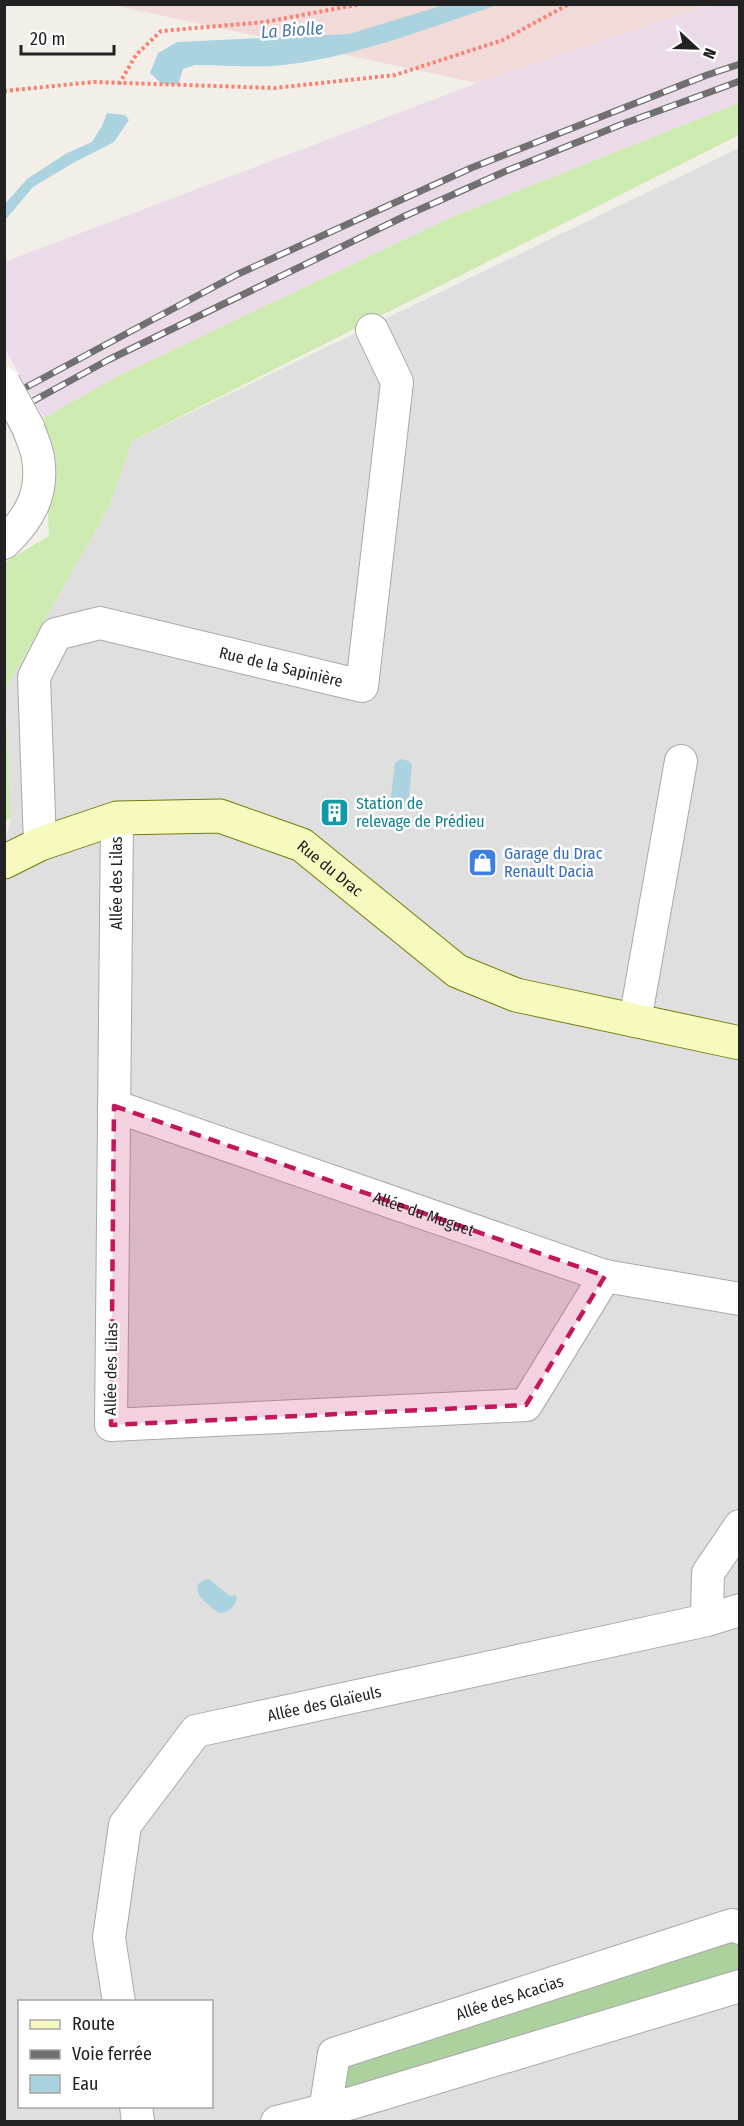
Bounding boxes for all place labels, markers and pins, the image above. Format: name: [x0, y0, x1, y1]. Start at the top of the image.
place label: Station de relevage de Prédieu: [356, 794, 485, 831]
building icon: Station de relevage de Prédieu: [319, 796, 351, 828]
place label: Garage du Drac Renault Dacia: [504, 844, 603, 881]
shop icon: Garage du Drac Renault Dacia: [467, 846, 499, 878]

